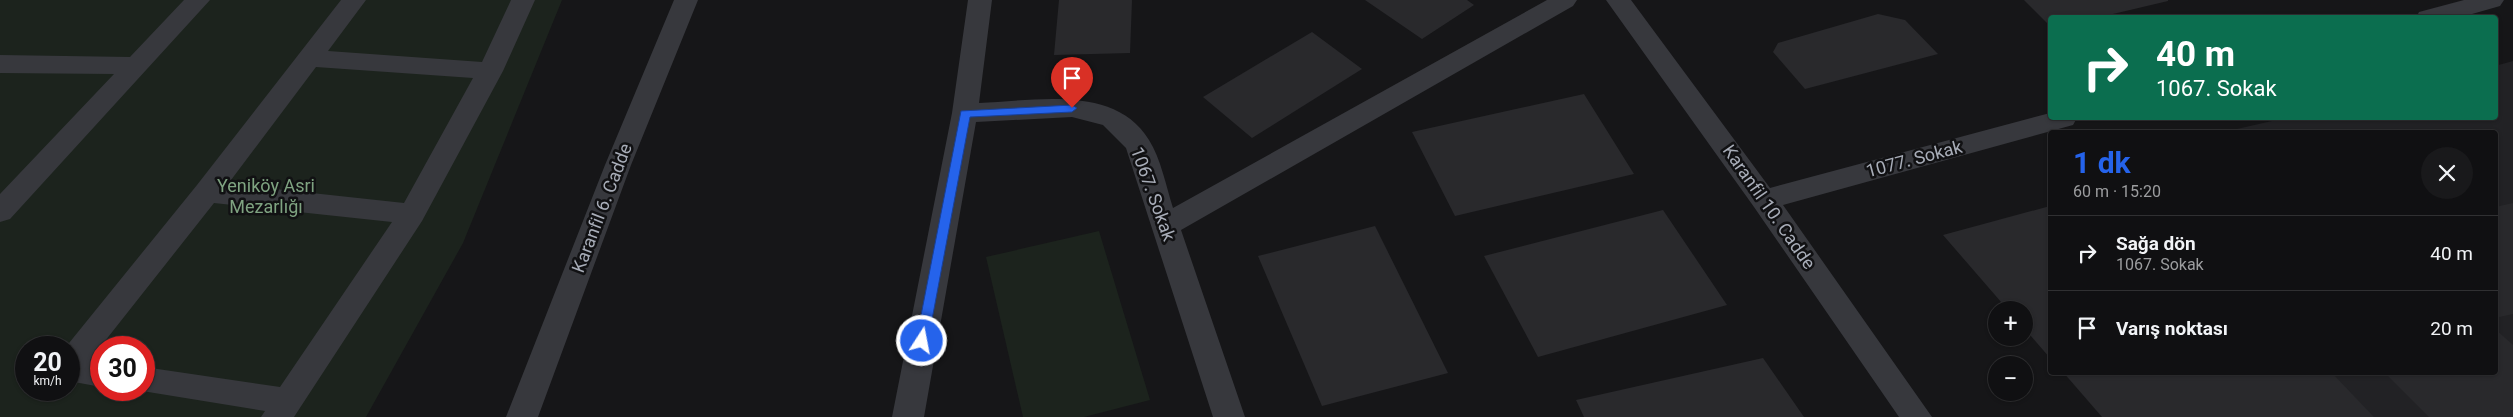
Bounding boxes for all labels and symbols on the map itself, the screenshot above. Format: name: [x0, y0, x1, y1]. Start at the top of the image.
pin: [1051, 57, 1093, 108]
street label: 1077. Sokak: [1863, 135, 1965, 181]
street label: Karanfil 6. Cadde: [567, 140, 636, 275]
street label: Karanfil 10. Cadde: [1719, 141, 1820, 273]
street label: 1067. Sokak: [1127, 144, 1181, 245]
park label: Yeniköy Asri Mezarlığı: [217, 175, 315, 217]
position arrow: [895, 314, 947, 366]
speed limit sign: 30: [90, 336, 155, 401]

